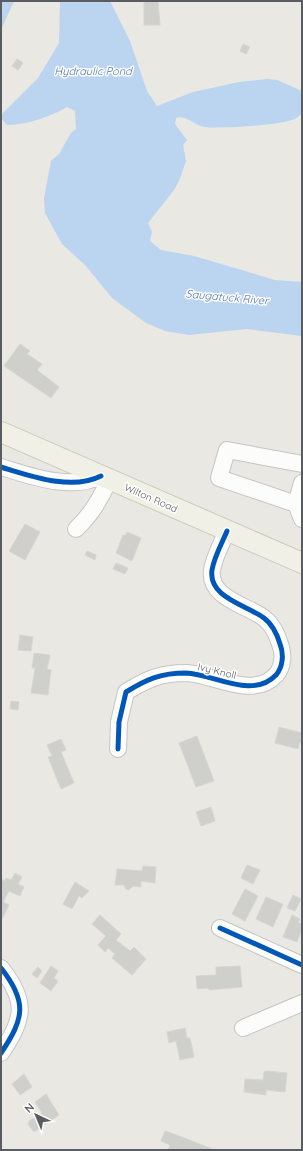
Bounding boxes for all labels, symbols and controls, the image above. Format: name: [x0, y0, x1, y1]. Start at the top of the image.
water label: Hydraulic Pond: [54, 64, 133, 78]
water label: Saugatuck River: [185, 286, 271, 308]
street label: Wilton Road: [122, 481, 180, 515]
street label: Ivy Knoll: [196, 660, 238, 682]
north arrow: [16, 1095, 56, 1135]
text: N: [21, 1100, 37, 1116]

